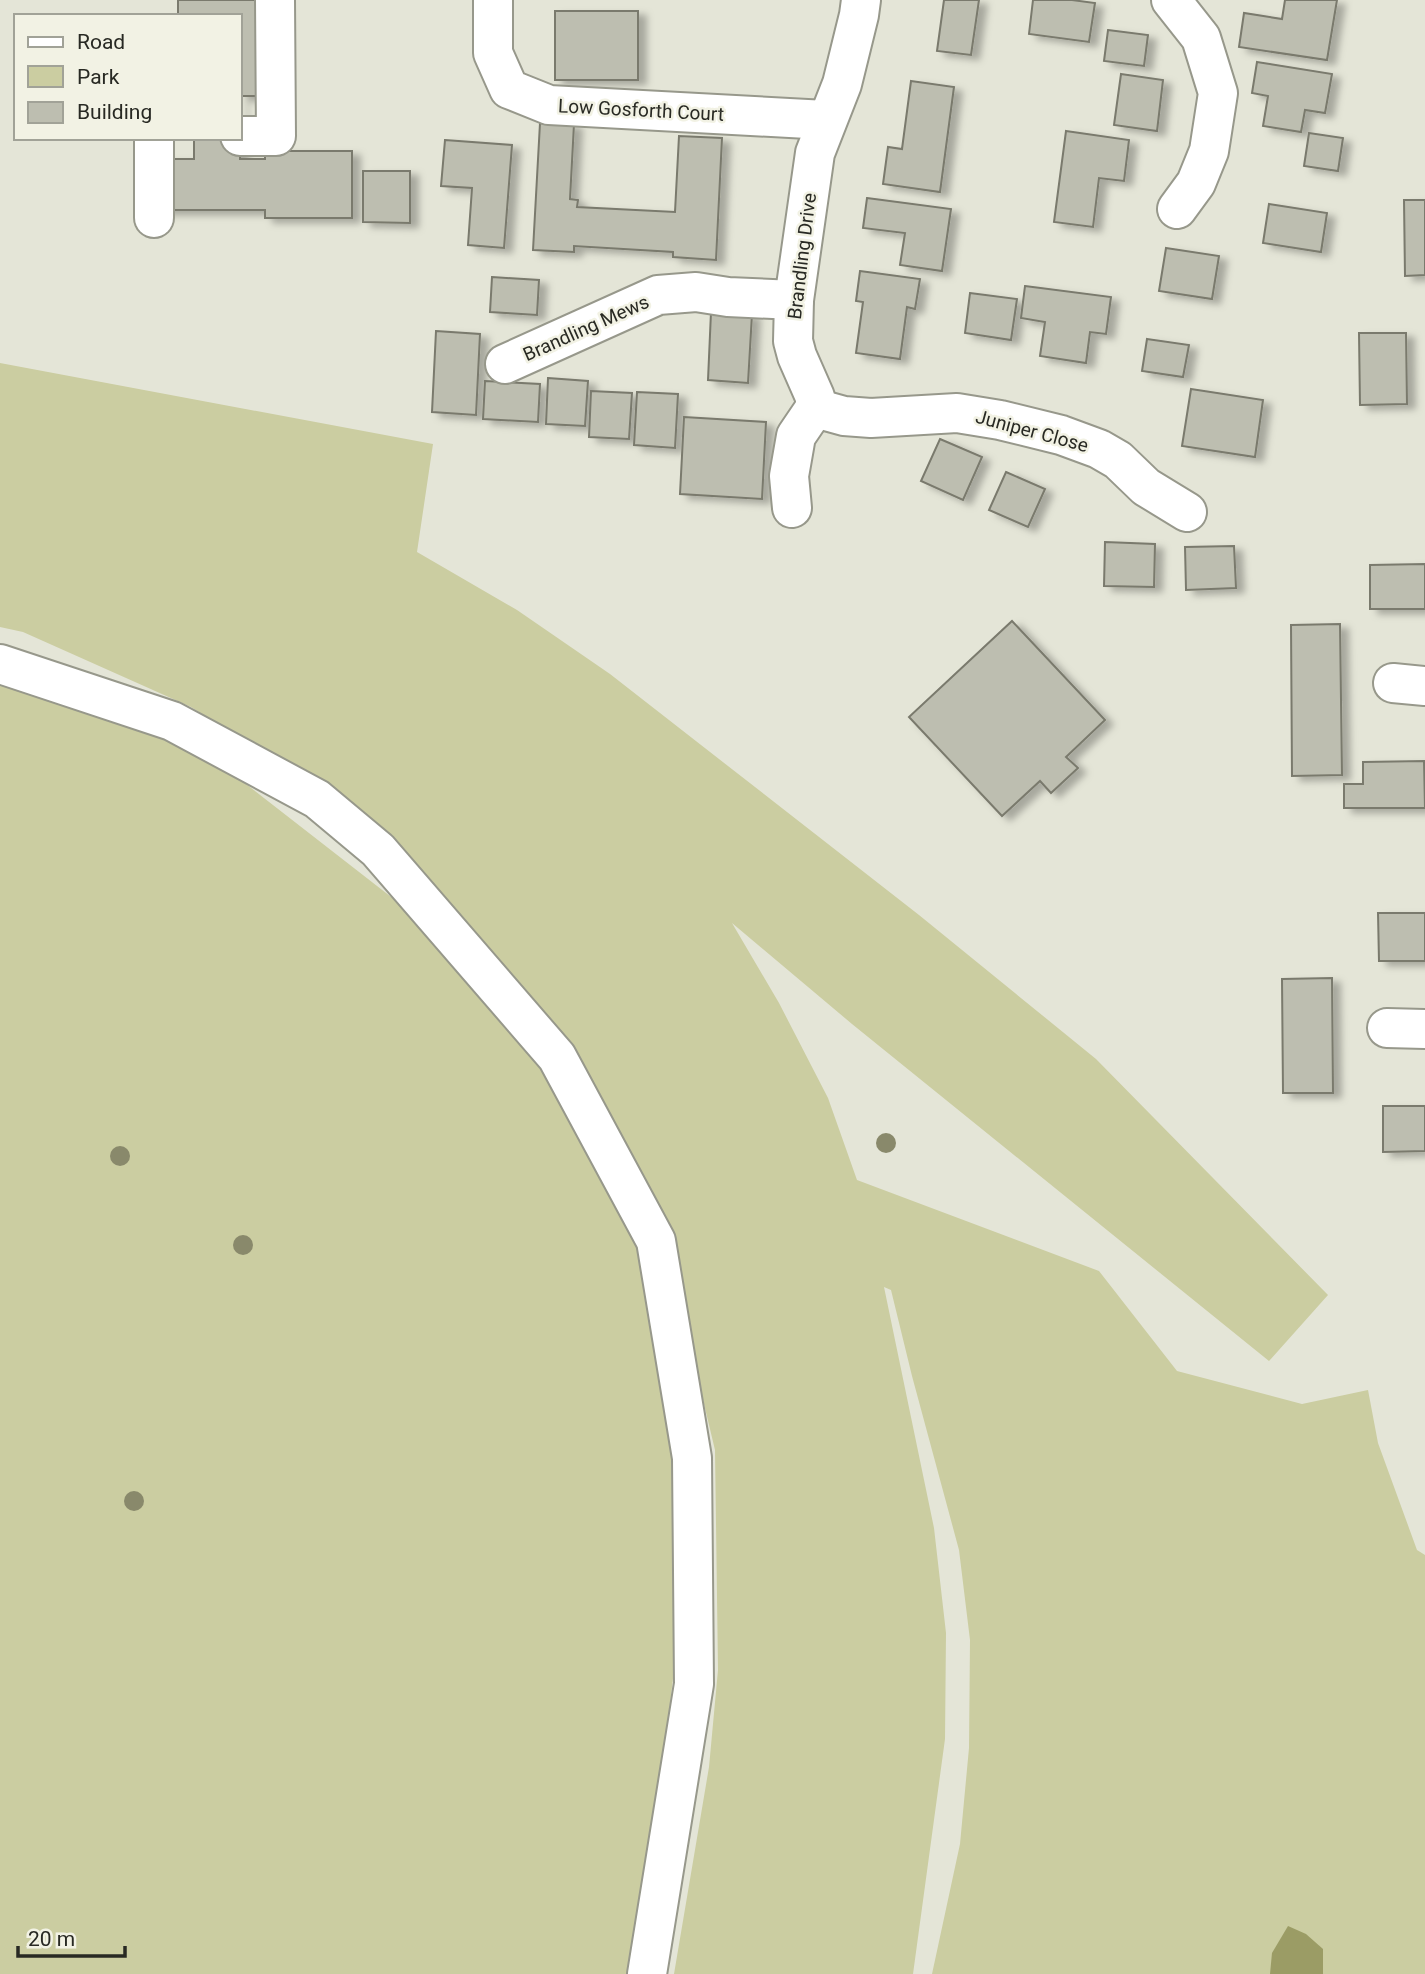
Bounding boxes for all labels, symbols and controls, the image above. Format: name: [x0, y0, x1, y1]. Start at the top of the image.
legend: [14, 14, 242, 140]
text: Road: [77, 30, 125, 54]
text: Park: [77, 65, 120, 89]
street label: Low Gosforth Court: [557, 94, 725, 126]
text: Building: [77, 100, 152, 124]
street label: Brandling Drive: [783, 191, 821, 321]
street label: Brandling Mews: [520, 290, 652, 366]
street label: Juniper Close: [973, 405, 1091, 457]
scale bar: [18, 1914, 124, 1958]
text: 20 m: [28, 1927, 75, 1951]

